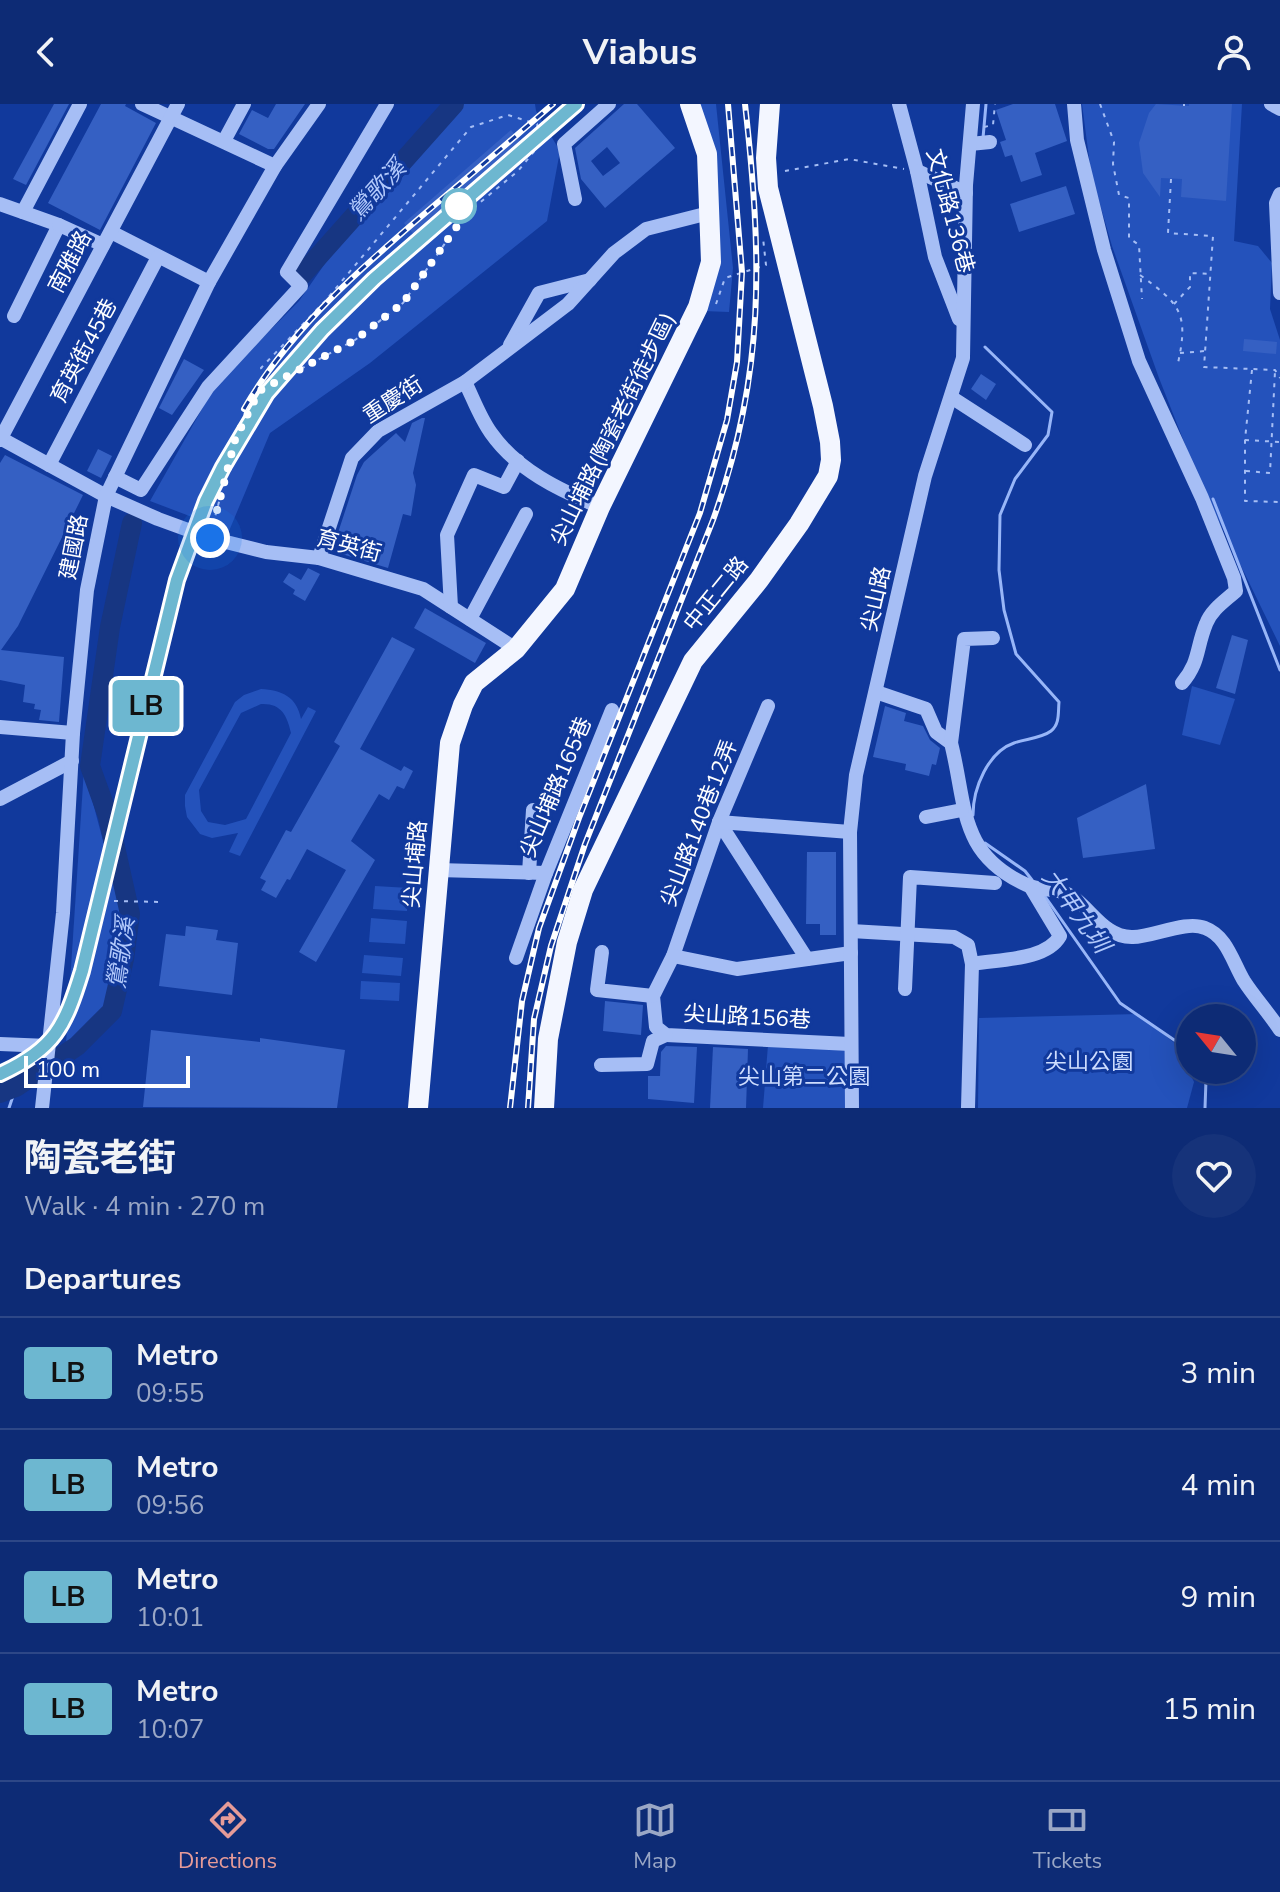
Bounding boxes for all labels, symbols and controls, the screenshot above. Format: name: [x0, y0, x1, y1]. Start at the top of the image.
text: Viabus: [583, 28, 697, 77]
icon: back: [24, 30, 68, 74]
icon: person: [1212, 30, 1256, 74]
street label: 文化路136巷: [919, 145, 981, 277]
water label: 鶯歌溪: [341, 150, 415, 227]
unlabelled marker: [442, 189, 476, 223]
street label: 南雅路: [41, 226, 99, 298]
street label: 育英街45巷: [44, 293, 124, 409]
street label: 尖山埔路(陶瓷老街徒步區): [543, 307, 683, 551]
street label: 重慶街: [357, 369, 429, 431]
street label: 建國路: [53, 512, 95, 582]
your location: [190, 518, 230, 558]
street label: 育英街: [313, 523, 385, 569]
street label: 中正二路: [677, 550, 755, 638]
street label: 尖山路: [854, 563, 898, 635]
line badge: LB: [110, 680, 182, 732]
text: LB: [128, 687, 164, 725]
street label: 尖山埔路165巷: [513, 712, 599, 862]
street label: 尖山路140巷12弄: [653, 735, 745, 911]
street label: 尖山埔路: [396, 819, 434, 909]
water label: 大甲九圳: [1035, 863, 1119, 962]
water label: 鶯歌溪: [100, 912, 142, 991]
street label: 尖山路156巷: [682, 999, 812, 1035]
north arrow: [1176, 1004, 1256, 1084]
map controls: [1176, 1004, 1256, 1084]
park label: 尖山公園: [1045, 1047, 1133, 1077]
scale bar: [24, 1052, 190, 1088]
text: 100 m: [36, 1055, 100, 1085]
park label: 尖山第二公園: [738, 1062, 870, 1092]
text: 陶瓷老街: [24, 1133, 176, 1184]
button: heart: [1172, 1134, 1256, 1218]
text: Walk · 4 min · 270 m: [24, 1189, 265, 1224]
text: Departures: [24, 1259, 181, 1300]
text: Metro: [136, 1335, 219, 1376]
text: 3 min: [1181, 1353, 1256, 1394]
text: LB: [50, 1354, 86, 1392]
text: 09:55: [136, 1376, 204, 1411]
text: Metro: [136, 1447, 219, 1488]
text: 4 min: [1181, 1465, 1256, 1506]
text: LB: [50, 1466, 86, 1504]
text: 09:56: [136, 1488, 204, 1523]
text: Metro: [136, 1559, 219, 1600]
text: 9 min: [1181, 1577, 1256, 1618]
text: LB: [50, 1578, 86, 1616]
text: 10:01: [136, 1600, 204, 1635]
text: Metro: [136, 1671, 219, 1712]
text: 15 min: [1163, 1689, 1256, 1730]
text: LB: [50, 1690, 86, 1728]
text: 10:07: [136, 1712, 204, 1747]
tab: Directions: [178, 1798, 277, 1876]
tab: Map: [633, 1798, 677, 1876]
tab: Tickets: [1033, 1798, 1102, 1876]

